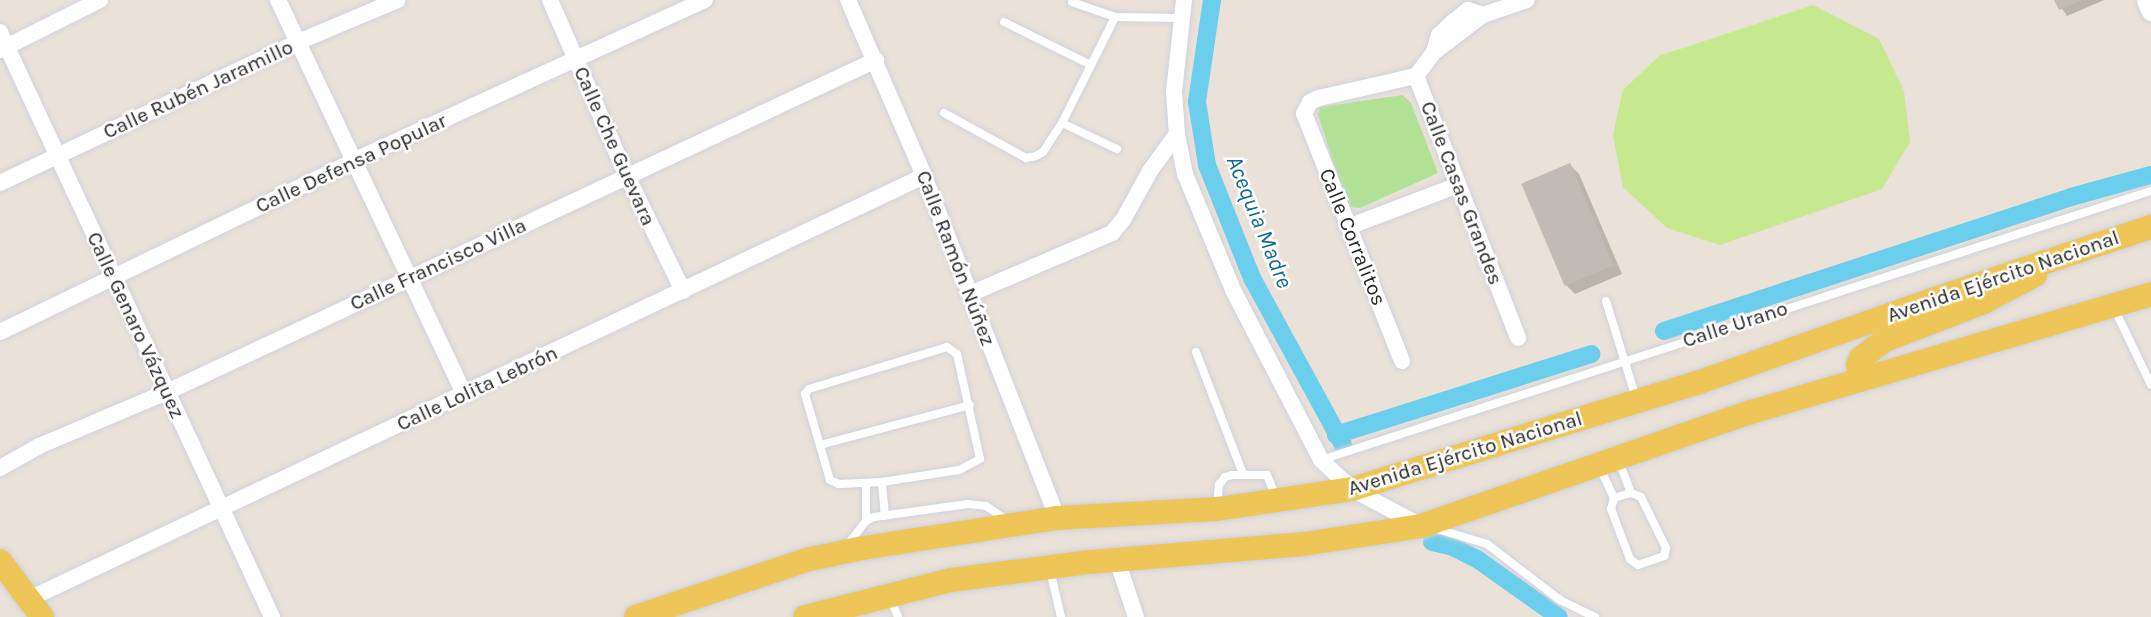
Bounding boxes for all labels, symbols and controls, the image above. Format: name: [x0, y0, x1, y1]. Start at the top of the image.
street label: Calle Rubén Jaramillo: [99, 34, 297, 144]
street label: Calle Che Guevara: [569, 63, 661, 229]
street label: Calle Casas Grandes: [1415, 98, 1509, 288]
street label: Calle Defensa Popular: [251, 108, 451, 218]
water label: Acequia Madre: [1220, 152, 1298, 292]
street label: Calle Corralitos: [1314, 165, 1392, 309]
street label: Calle Ramón Núñez: [911, 167, 1001, 349]
street label: Calle Francisco Villa: [346, 212, 530, 316]
street label: Avenida Ejército Nacional: [1884, 224, 2122, 328]
street label: Calle Genaro Vázquez: [82, 228, 190, 422]
street label: Calle Urano: [1679, 295, 1791, 353]
street label: Calle Lolita Lebrón: [393, 340, 561, 436]
street label: Avenida Ejército Nacional: [1345, 405, 1585, 501]

